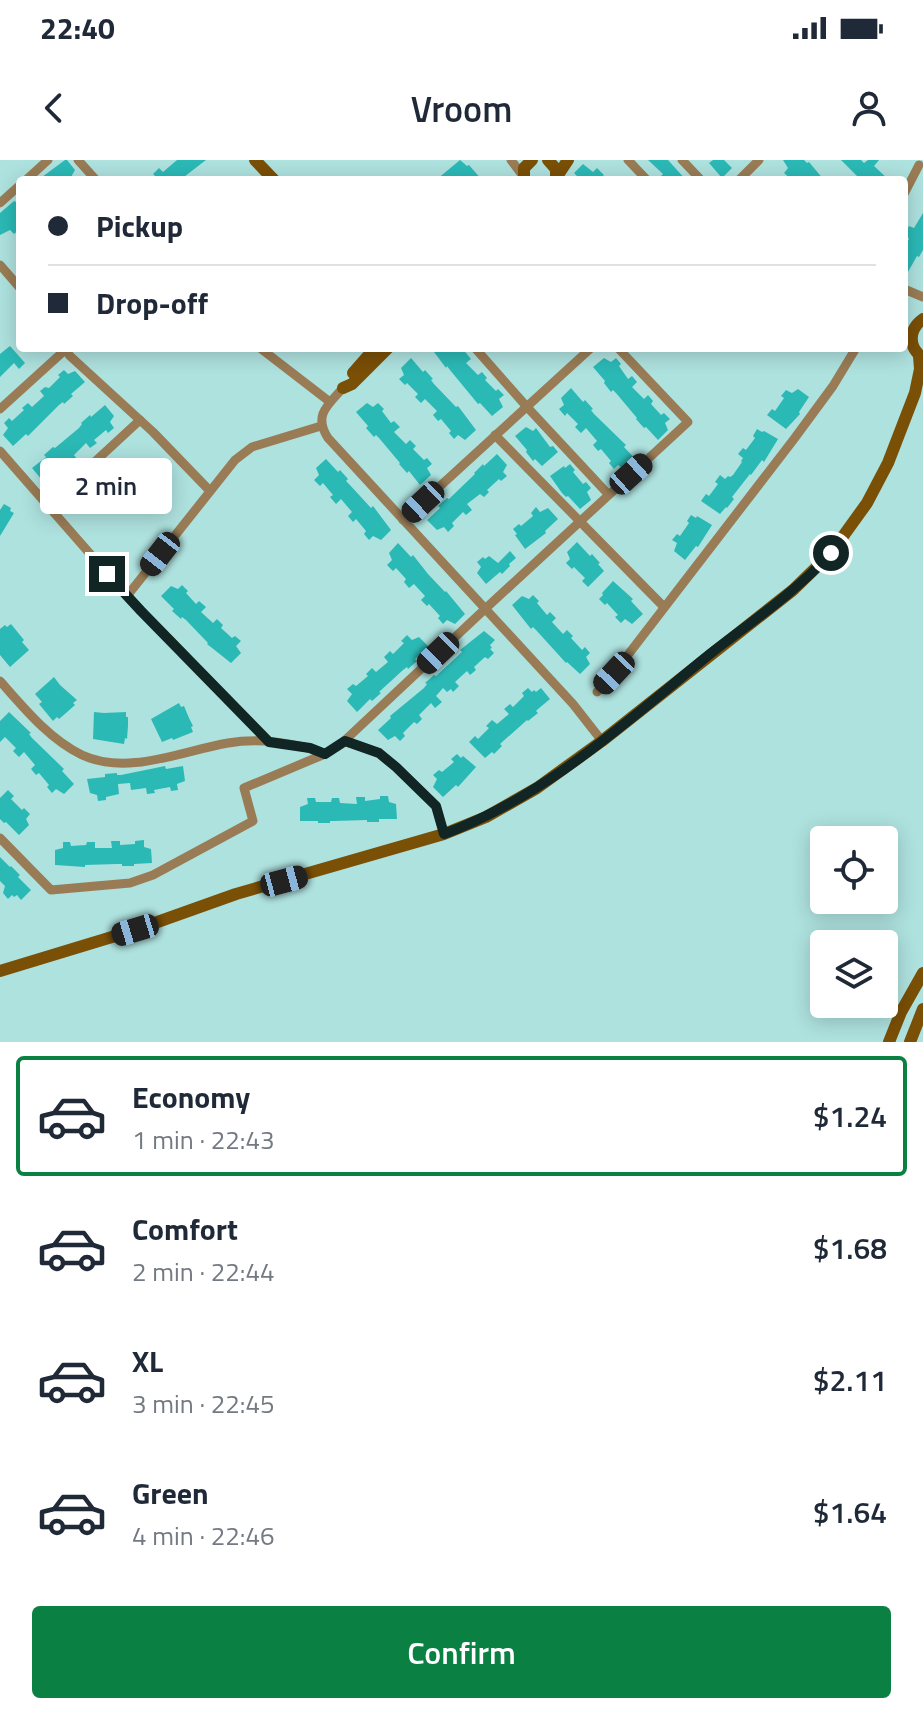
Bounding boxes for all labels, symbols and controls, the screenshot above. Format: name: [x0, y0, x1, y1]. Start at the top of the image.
text: 22:40: [40, 5, 115, 51]
text: Vroom: [411, 81, 512, 136]
icon: back: [32, 86, 76, 130]
icon: person: [847, 86, 891, 130]
text: Pickup: [96, 203, 183, 249]
text: Drop-off: [96, 280, 208, 326]
car: [605, 449, 657, 499]
callout: 2 min: [41, 458, 173, 514]
text: 2 min: [75, 466, 137, 505]
car: [397, 477, 449, 527]
car: [136, 528, 184, 580]
route start: [813, 535, 849, 571]
route end: [89, 556, 125, 592]
car: [412, 628, 464, 678]
car: [589, 647, 639, 699]
map controls: [810, 826, 898, 1018]
button: locate: [810, 826, 898, 914]
car: [258, 863, 310, 899]
car: [109, 912, 161, 948]
button: layers: [810, 930, 898, 1018]
text: Economy: [132, 1074, 250, 1120]
icon: car: [36, 1080, 108, 1152]
text: $1.24: [813, 1093, 887, 1139]
text: 1 min · 22:43: [132, 1120, 275, 1159]
text: Comfort: [132, 1206, 238, 1252]
icon: car: [36, 1212, 108, 1284]
text: $1.68: [813, 1225, 887, 1271]
text: 2 min · 22:44: [132, 1252, 275, 1291]
text: XL: [132, 1338, 163, 1384]
icon: car: [36, 1344, 108, 1416]
text: $2.11: [813, 1357, 887, 1403]
text: 3 min · 22:45: [132, 1384, 275, 1423]
text: Green: [132, 1470, 209, 1516]
icon: car: [36, 1476, 108, 1548]
text: $1.64: [813, 1489, 887, 1535]
text: 4 min · 22:46: [132, 1516, 275, 1555]
button: Confirm: [32, 1606, 891, 1698]

